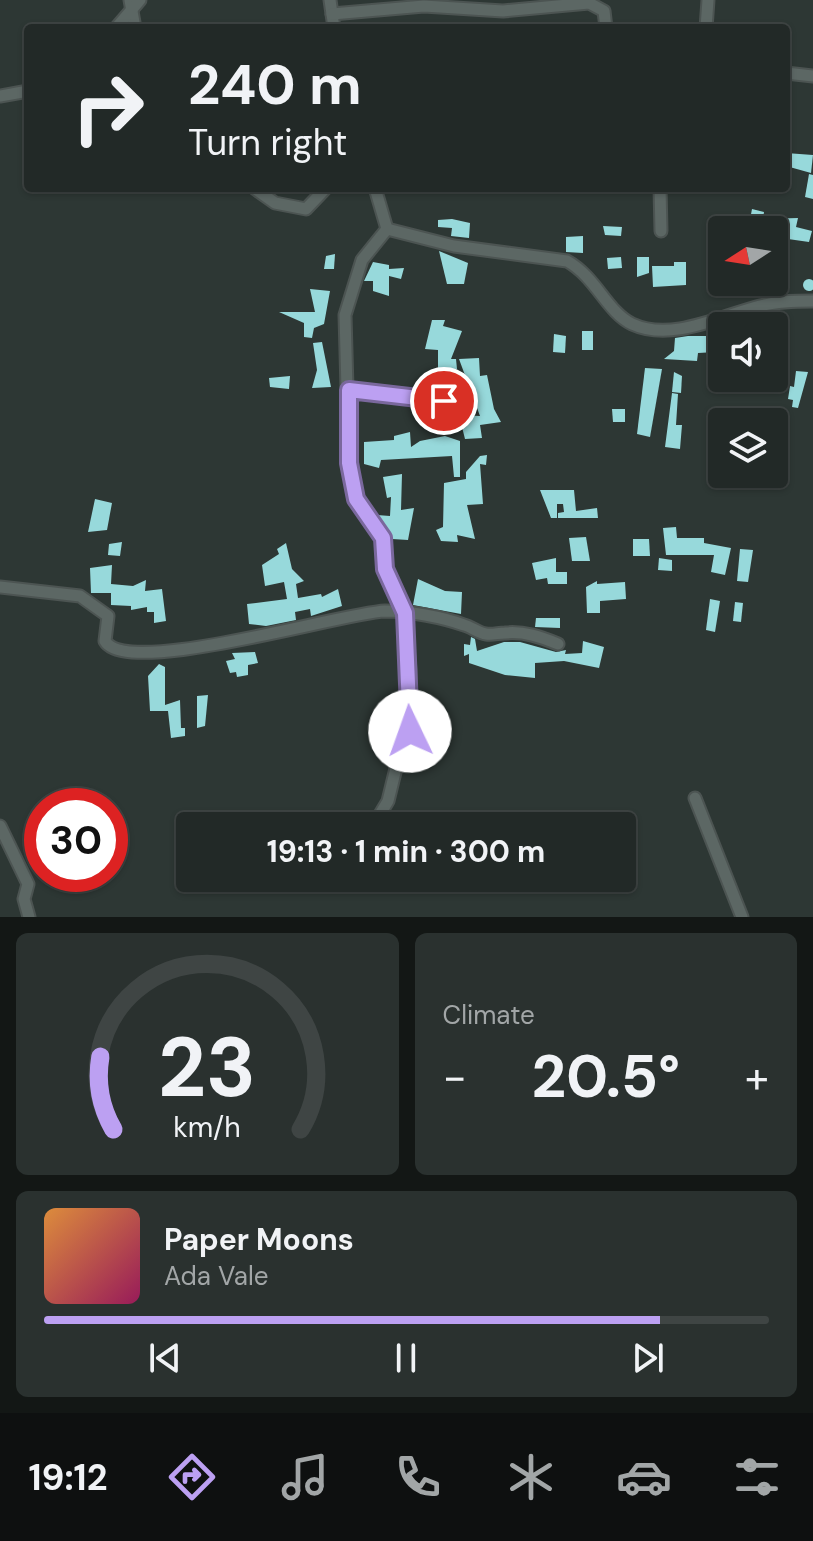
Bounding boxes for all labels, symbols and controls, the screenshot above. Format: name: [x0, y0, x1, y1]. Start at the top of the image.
text: 240 m: [188, 48, 362, 121]
icon: right: [56, 56, 160, 160]
text: Turn right: [188, 119, 347, 166]
north arrow: [708, 216, 788, 296]
map controls: [708, 216, 788, 488]
button: sound: [708, 312, 788, 392]
pin: [410, 367, 478, 435]
icon: arrive: [422, 379, 466, 423]
button: layers: [708, 408, 788, 488]
position arrow: [368, 689, 452, 773]
speed limit sign: 30: [24, 788, 128, 892]
text: 19:13 · 1 min · 300 m: [267, 832, 545, 871]
text: Climate: [443, 998, 535, 1032]
text: 23: [158, 1013, 256, 1122]
text: 20.5°: [532, 1037, 680, 1116]
text: −: [443, 1048, 467, 1106]
text: +: [745, 1048, 769, 1106]
text: km/h: [173, 1109, 241, 1146]
text: Paper Moons: [164, 1220, 354, 1259]
text: Ada Vale: [164, 1259, 269, 1293]
icon: previous: [143, 1336, 187, 1380]
icon: pause: [384, 1336, 428, 1380]
icon: next: [626, 1336, 670, 1380]
icon: directions: [164, 1449, 220, 1505]
icon: music: [277, 1449, 333, 1505]
icon: phone: [390, 1449, 446, 1505]
icon: climate: [503, 1449, 559, 1505]
icon: car: [616, 1449, 672, 1505]
icon: filters: [729, 1449, 785, 1505]
text: 19:12: [28, 1454, 107, 1501]

